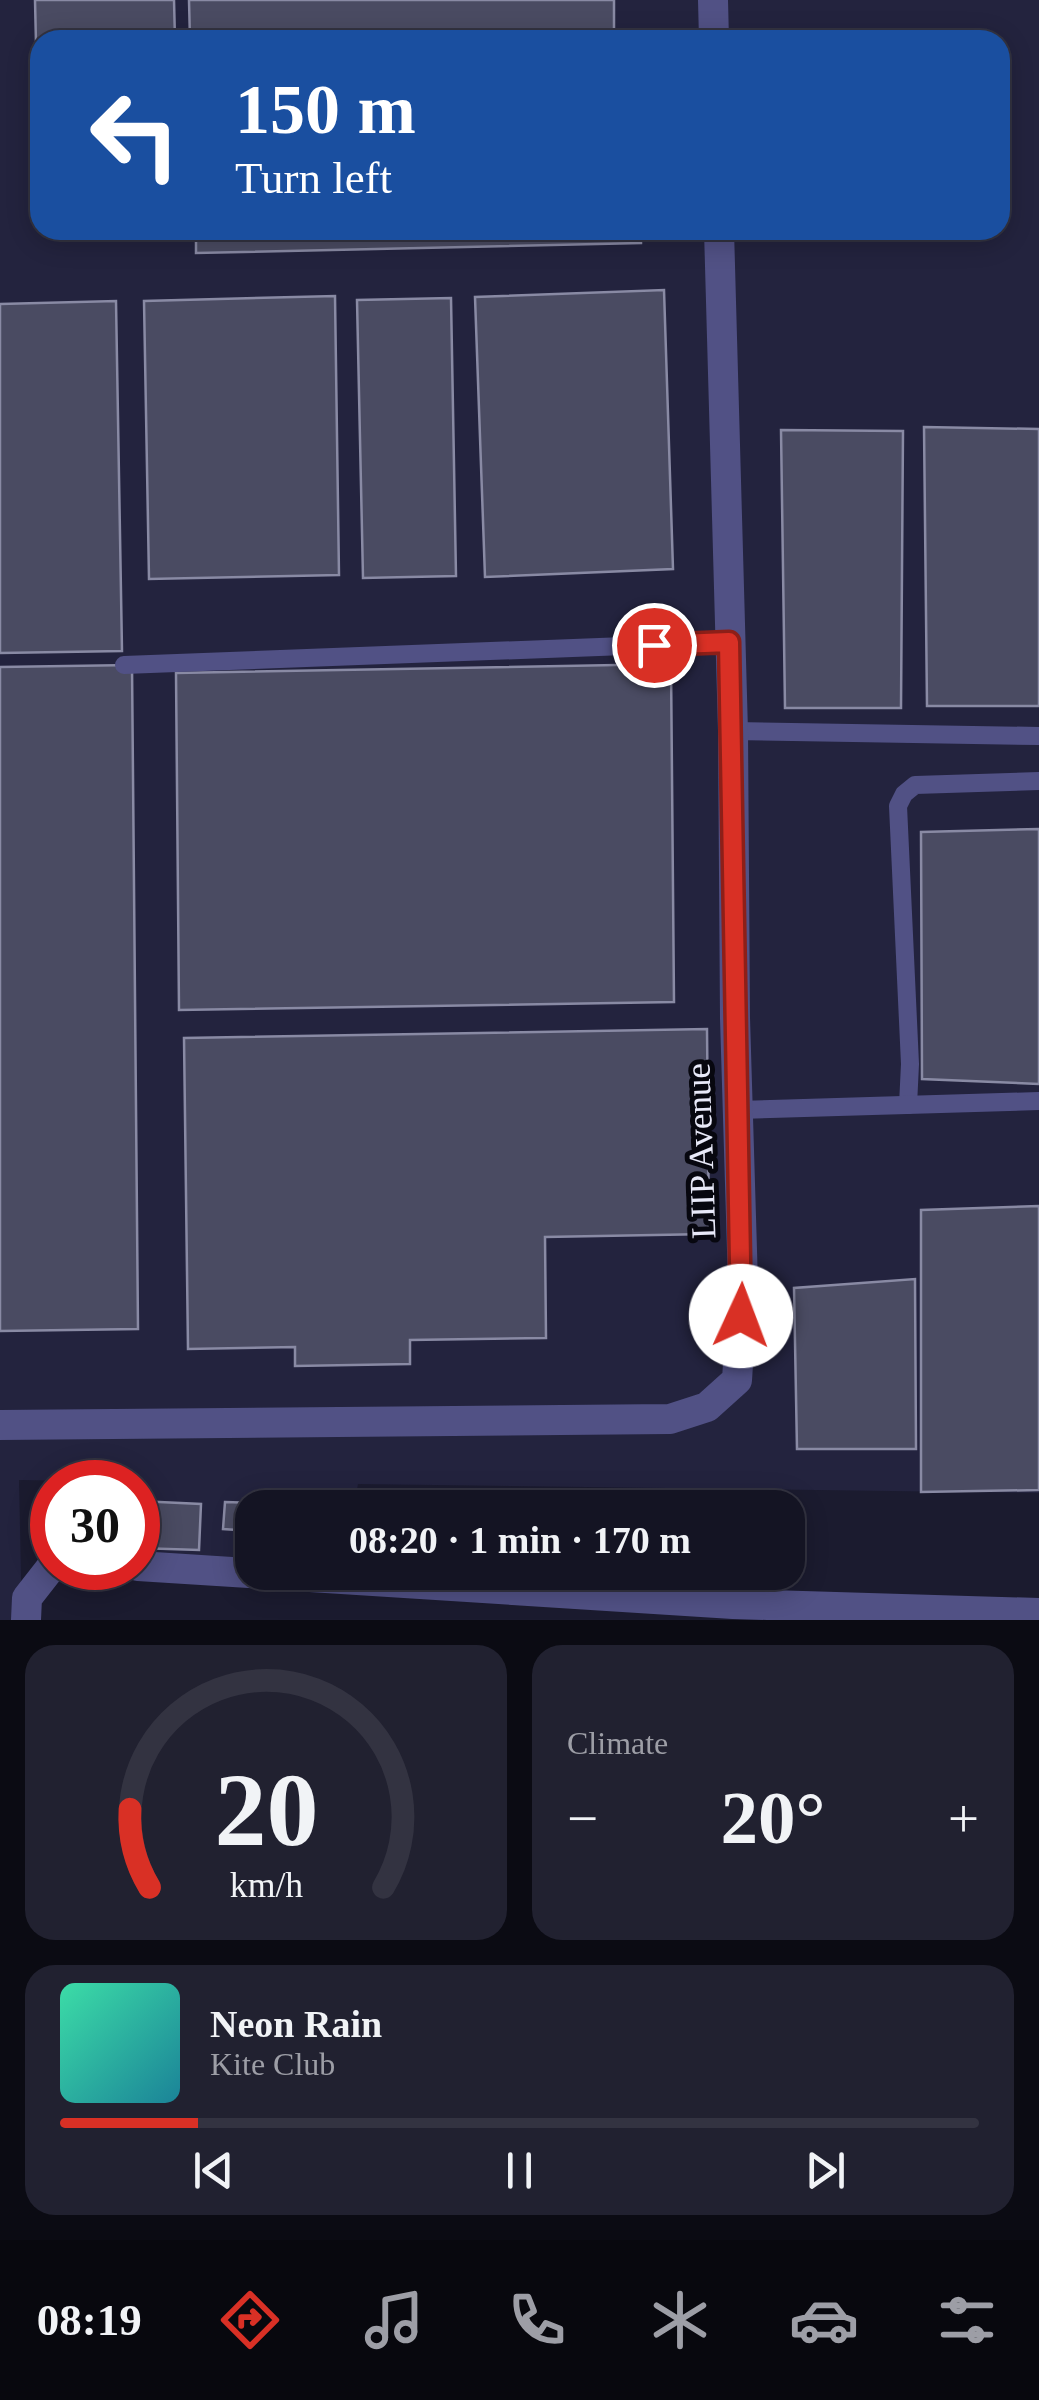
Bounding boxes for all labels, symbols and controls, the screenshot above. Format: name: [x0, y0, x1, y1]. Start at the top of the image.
icon: left: [70, 70, 200, 200]
text: 150 m: [235, 71, 416, 148]
text: Turn left: [235, 153, 392, 203]
pin: [612, 603, 697, 688]
icon: arrive: [627, 618, 682, 673]
street label: LIIP Avenue: [678, 1062, 724, 1240]
position arrow: [689, 1264, 793, 1368]
speed limit sign: 30: [30, 1460, 160, 1590]
text: 08:20 · 1 min · 170 m: [349, 1519, 691, 1561]
text: Climate: [567, 1725, 668, 1761]
text: 20: [214, 1752, 318, 1867]
text: 20°: [721, 1776, 826, 1859]
text: −: [567, 1788, 598, 1849]
text: +: [948, 1788, 979, 1849]
text: km/h: [229, 1865, 303, 1905]
text: Neon Rain: [210, 2003, 382, 2045]
text: Kite Club: [210, 2046, 335, 2082]
icon: previous: [186, 2143, 241, 2198]
icon: pause: [492, 2143, 547, 2198]
icon: next: [798, 2143, 853, 2198]
icon: directions: [215, 2285, 285, 2355]
icon: music: [359, 2285, 429, 2355]
icon: phone: [502, 2285, 572, 2355]
icon: climate: [645, 2285, 715, 2355]
icon: car: [789, 2285, 859, 2355]
icon: filters: [932, 2285, 1002, 2355]
text: 08:19: [37, 2295, 142, 2345]

